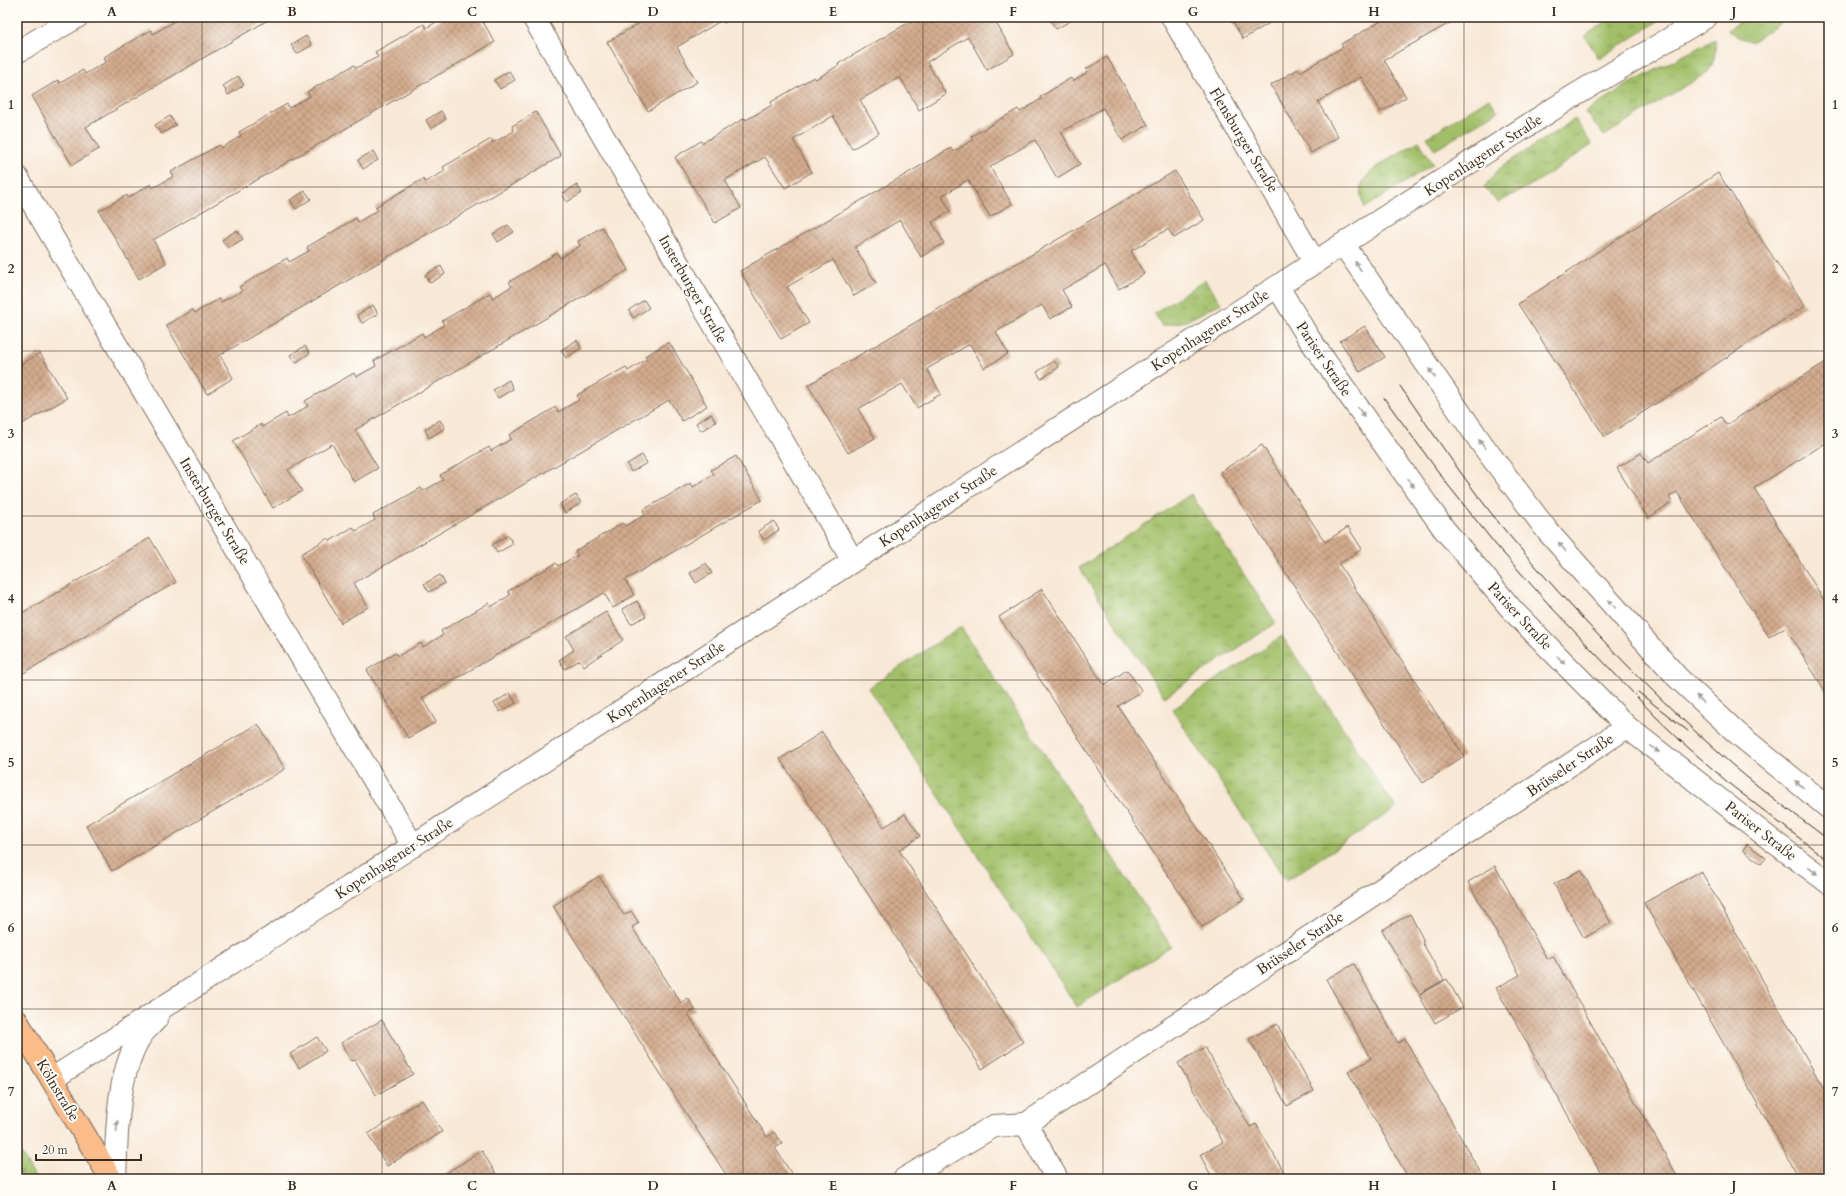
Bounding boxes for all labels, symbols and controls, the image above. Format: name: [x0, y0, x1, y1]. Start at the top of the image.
text: A: [107, 3, 117, 21]
text: B: [287, 3, 297, 21]
text: C: [467, 3, 477, 21]
text: D: [647, 3, 659, 21]
text: E: [829, 3, 837, 21]
text: F: [1009, 3, 1017, 21]
text: G: [1188, 3, 1199, 21]
text: H: [1368, 3, 1380, 21]
text: I: [1551, 3, 1557, 21]
text: J: [1730, 3, 1737, 21]
street label: Flensburger Straße: [1205, 84, 1283, 196]
text: 1: [8, 96, 14, 114]
text: 1: [1832, 96, 1838, 114]
street label: Kopenhagener Straße: [1420, 109, 1546, 201]
street label: Insterburger Straße: [654, 231, 732, 347]
text: 2: [8, 260, 15, 278]
text: 2: [1832, 260, 1839, 278]
one-way arrow: [1354, 261, 1362, 272]
street label: Kopenhagener Straße: [1147, 284, 1273, 376]
street label: Pariser Straße: [1292, 318, 1357, 401]
one-way arrow: [1428, 368, 1436, 378]
one-way arrow: [1357, 407, 1365, 418]
text: 3: [8, 425, 15, 443]
text: 3: [1832, 425, 1839, 443]
one-way arrow: [1478, 439, 1486, 449]
street label: Insterburger Straße: [175, 454, 255, 569]
street label: Kopenhagener Straße: [875, 460, 1001, 552]
one-way arrow: [1407, 477, 1415, 488]
one-way arrow: [1557, 542, 1567, 552]
street label: Pariser Straße: [1483, 578, 1557, 655]
text: 4: [8, 590, 15, 608]
text: 4: [1832, 590, 1839, 608]
one-way arrow: [1608, 599, 1617, 608]
street label: Kopenhagener Straße: [603, 636, 729, 728]
one-way arrow: [1556, 655, 1565, 665]
one-way arrow: [1695, 694, 1705, 704]
street label: Brüsseler Straße: [1523, 728, 1618, 801]
one-way arrow: [1649, 745, 1660, 753]
text: 5: [8, 754, 14, 772]
text: 5: [1832, 754, 1838, 772]
one-way arrow: [1793, 779, 1804, 788]
street label: Pariser Straße: [1721, 797, 1801, 866]
street label: Kopenhagener Straße: [331, 812, 457, 904]
one-way arrow: [1808, 867, 1818, 875]
street label: Brüsseler Straße: [1253, 906, 1348, 979]
text: 6: [8, 919, 15, 937]
text: 6: [1832, 919, 1839, 937]
street label: Kölnstraße: [32, 1055, 84, 1125]
text: 7: [8, 1083, 15, 1101]
text: 7: [1832, 1083, 1839, 1101]
one-way arrow: [114, 1120, 121, 1132]
scale bar: [36, 1136, 141, 1162]
text: 20 m: [42, 1142, 69, 1158]
text: A: [107, 1177, 117, 1195]
text: B: [287, 1177, 297, 1195]
text: C: [467, 1177, 477, 1195]
text: D: [647, 1177, 659, 1195]
text: E: [829, 1177, 837, 1195]
text: F: [1009, 1177, 1017, 1195]
text: G: [1188, 1177, 1199, 1195]
text: H: [1368, 1177, 1380, 1195]
text: I: [1551, 1177, 1557, 1195]
text: J: [1730, 1177, 1737, 1195]

